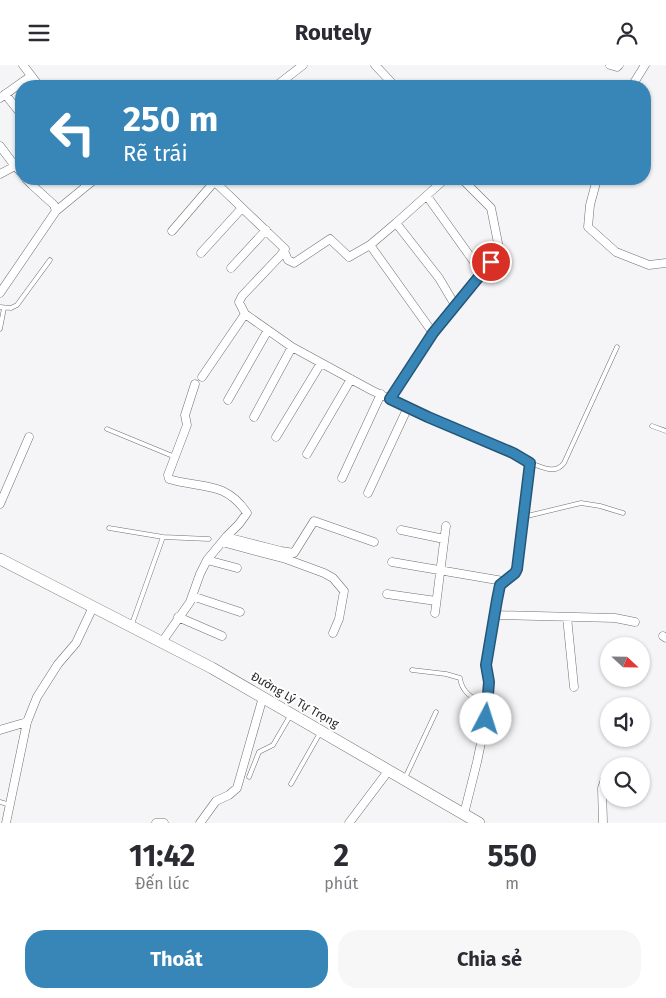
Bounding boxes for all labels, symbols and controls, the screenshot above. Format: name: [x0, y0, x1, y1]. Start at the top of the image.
icon: menu: [25, 19, 53, 47]
text: Routely: [295, 19, 371, 46]
icon: person: [613, 19, 641, 47]
text: 250 m: [123, 98, 218, 140]
icon: left: [40, 100, 105, 165]
text: Rẽ trái: [123, 140, 188, 167]
pin: [470, 241, 512, 283]
icon: arrive: [477, 248, 505, 276]
north arrow: [600, 637, 650, 687]
map controls: [600, 637, 650, 807]
street label: Đường Lý Tự Trọng: [249, 669, 342, 731]
position arrow: [459, 692, 511, 744]
button: sound: [600, 697, 650, 747]
button: search: [600, 757, 650, 807]
text: 11:42: [129, 838, 195, 874]
text: 2: [334, 838, 349, 874]
text: 550: [487, 838, 537, 874]
text: Đến lúc: [135, 874, 189, 893]
text: phút: [324, 874, 358, 893]
text: m: [505, 874, 519, 893]
button: Thoát: [25, 930, 328, 988]
button: Chia sẻ: [338, 930, 641, 988]

